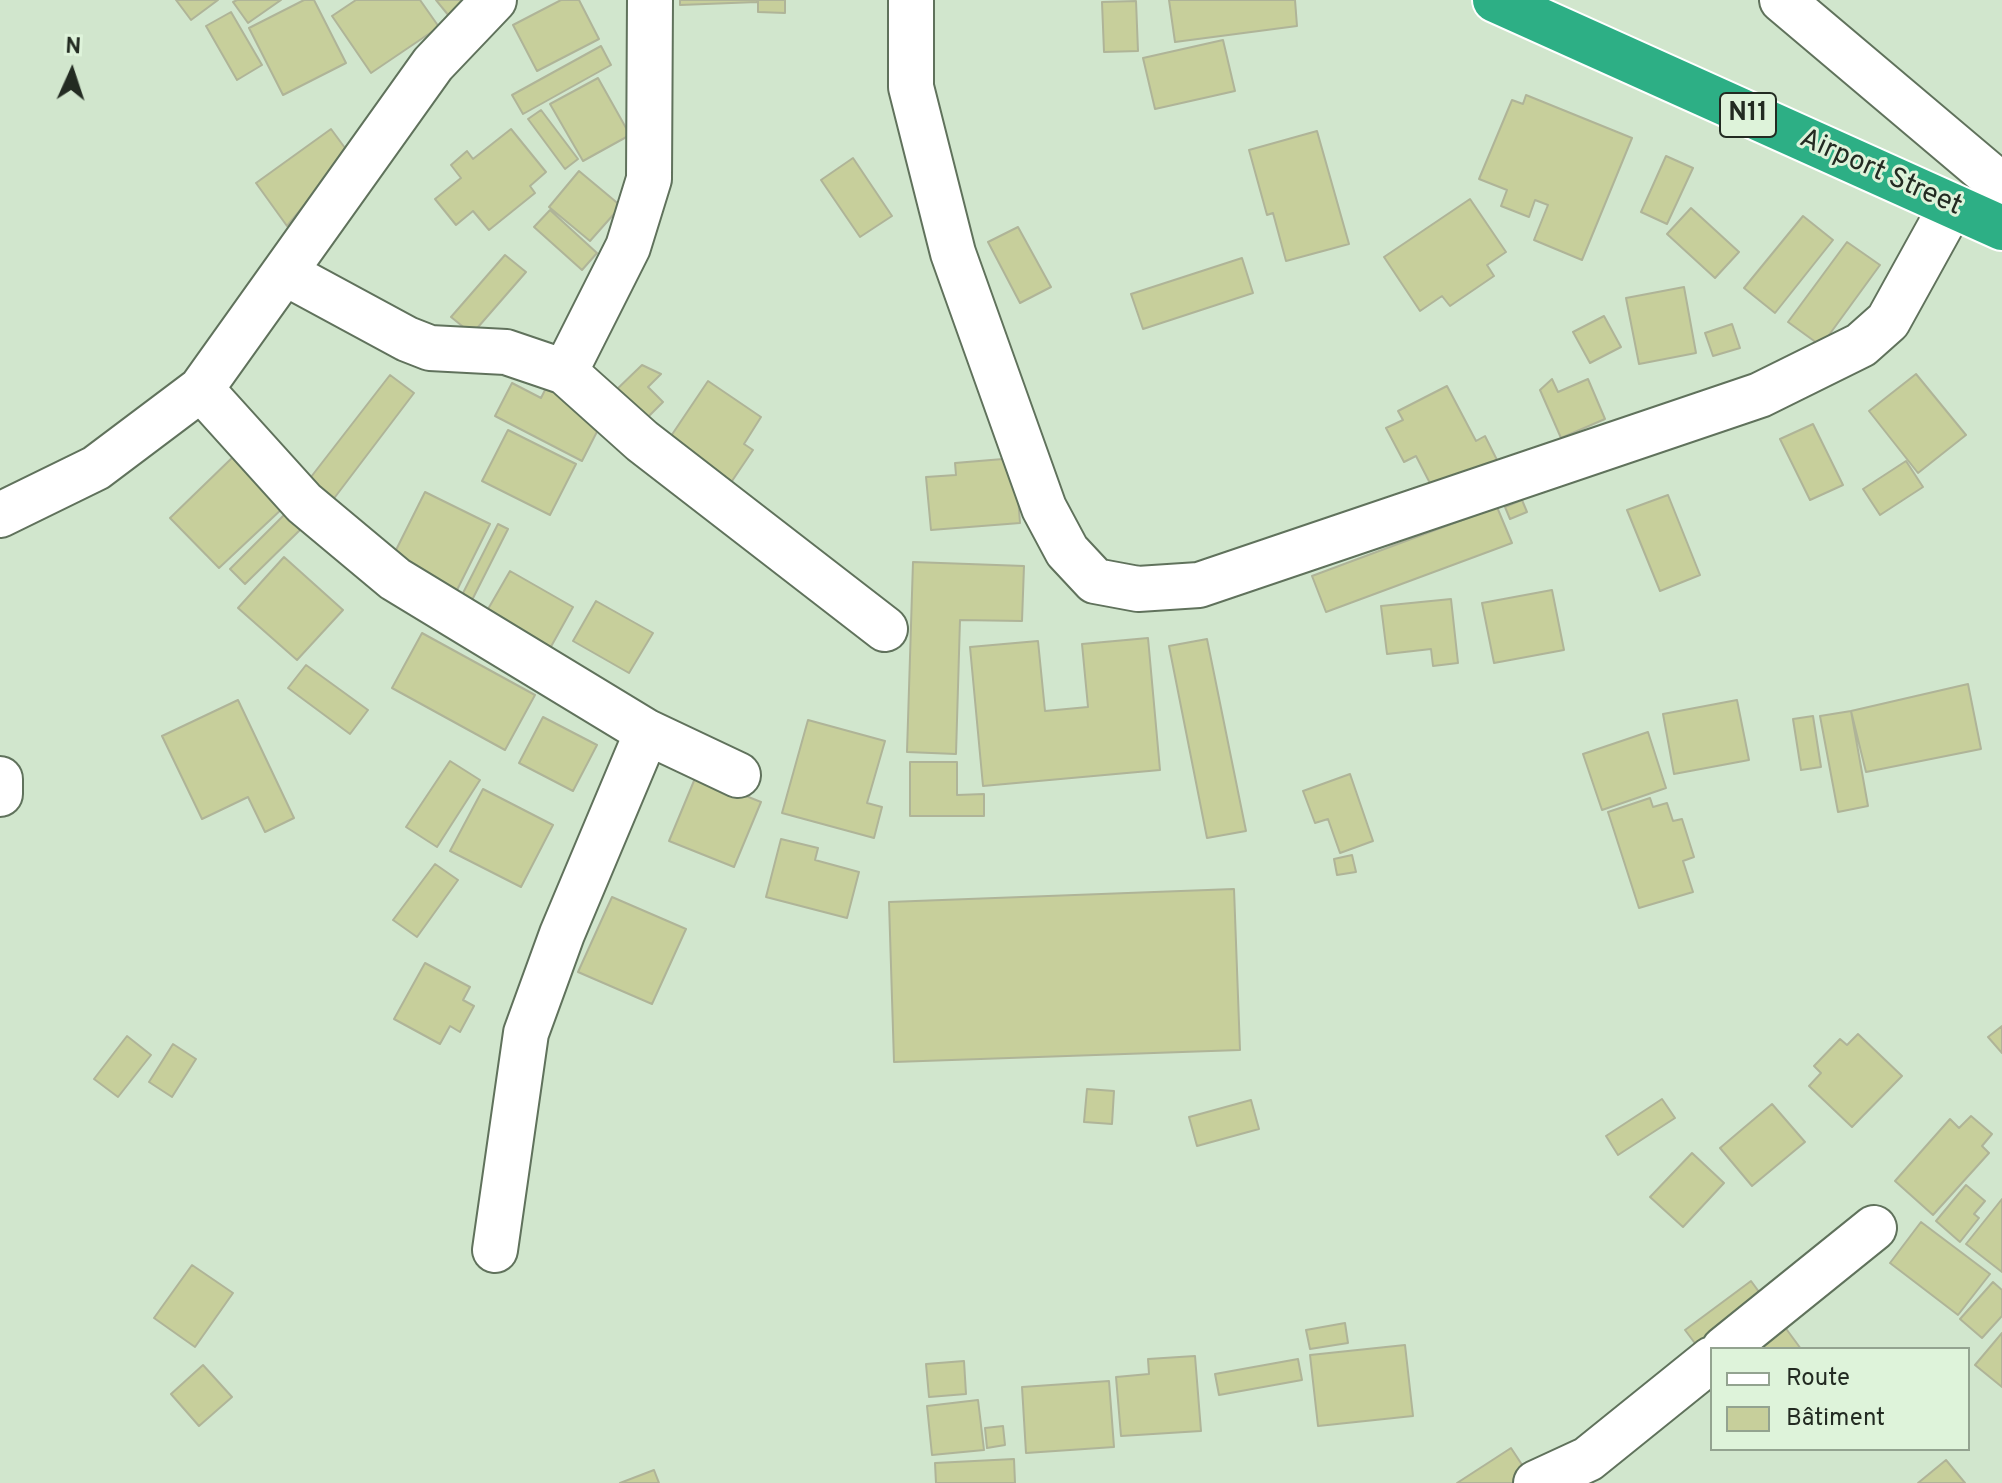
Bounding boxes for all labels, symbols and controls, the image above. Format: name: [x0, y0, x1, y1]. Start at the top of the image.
north arrow: [32, 32, 112, 112]
text: N: [65, 34, 82, 61]
road number: N11: [1720, 93, 1776, 137]
street label: Airport Street: [1794, 123, 1966, 225]
legend: [1710, 1347, 1970, 1451]
text: Route: [1786, 1364, 1850, 1394]
text: Bâtiment: [1786, 1404, 1885, 1434]

